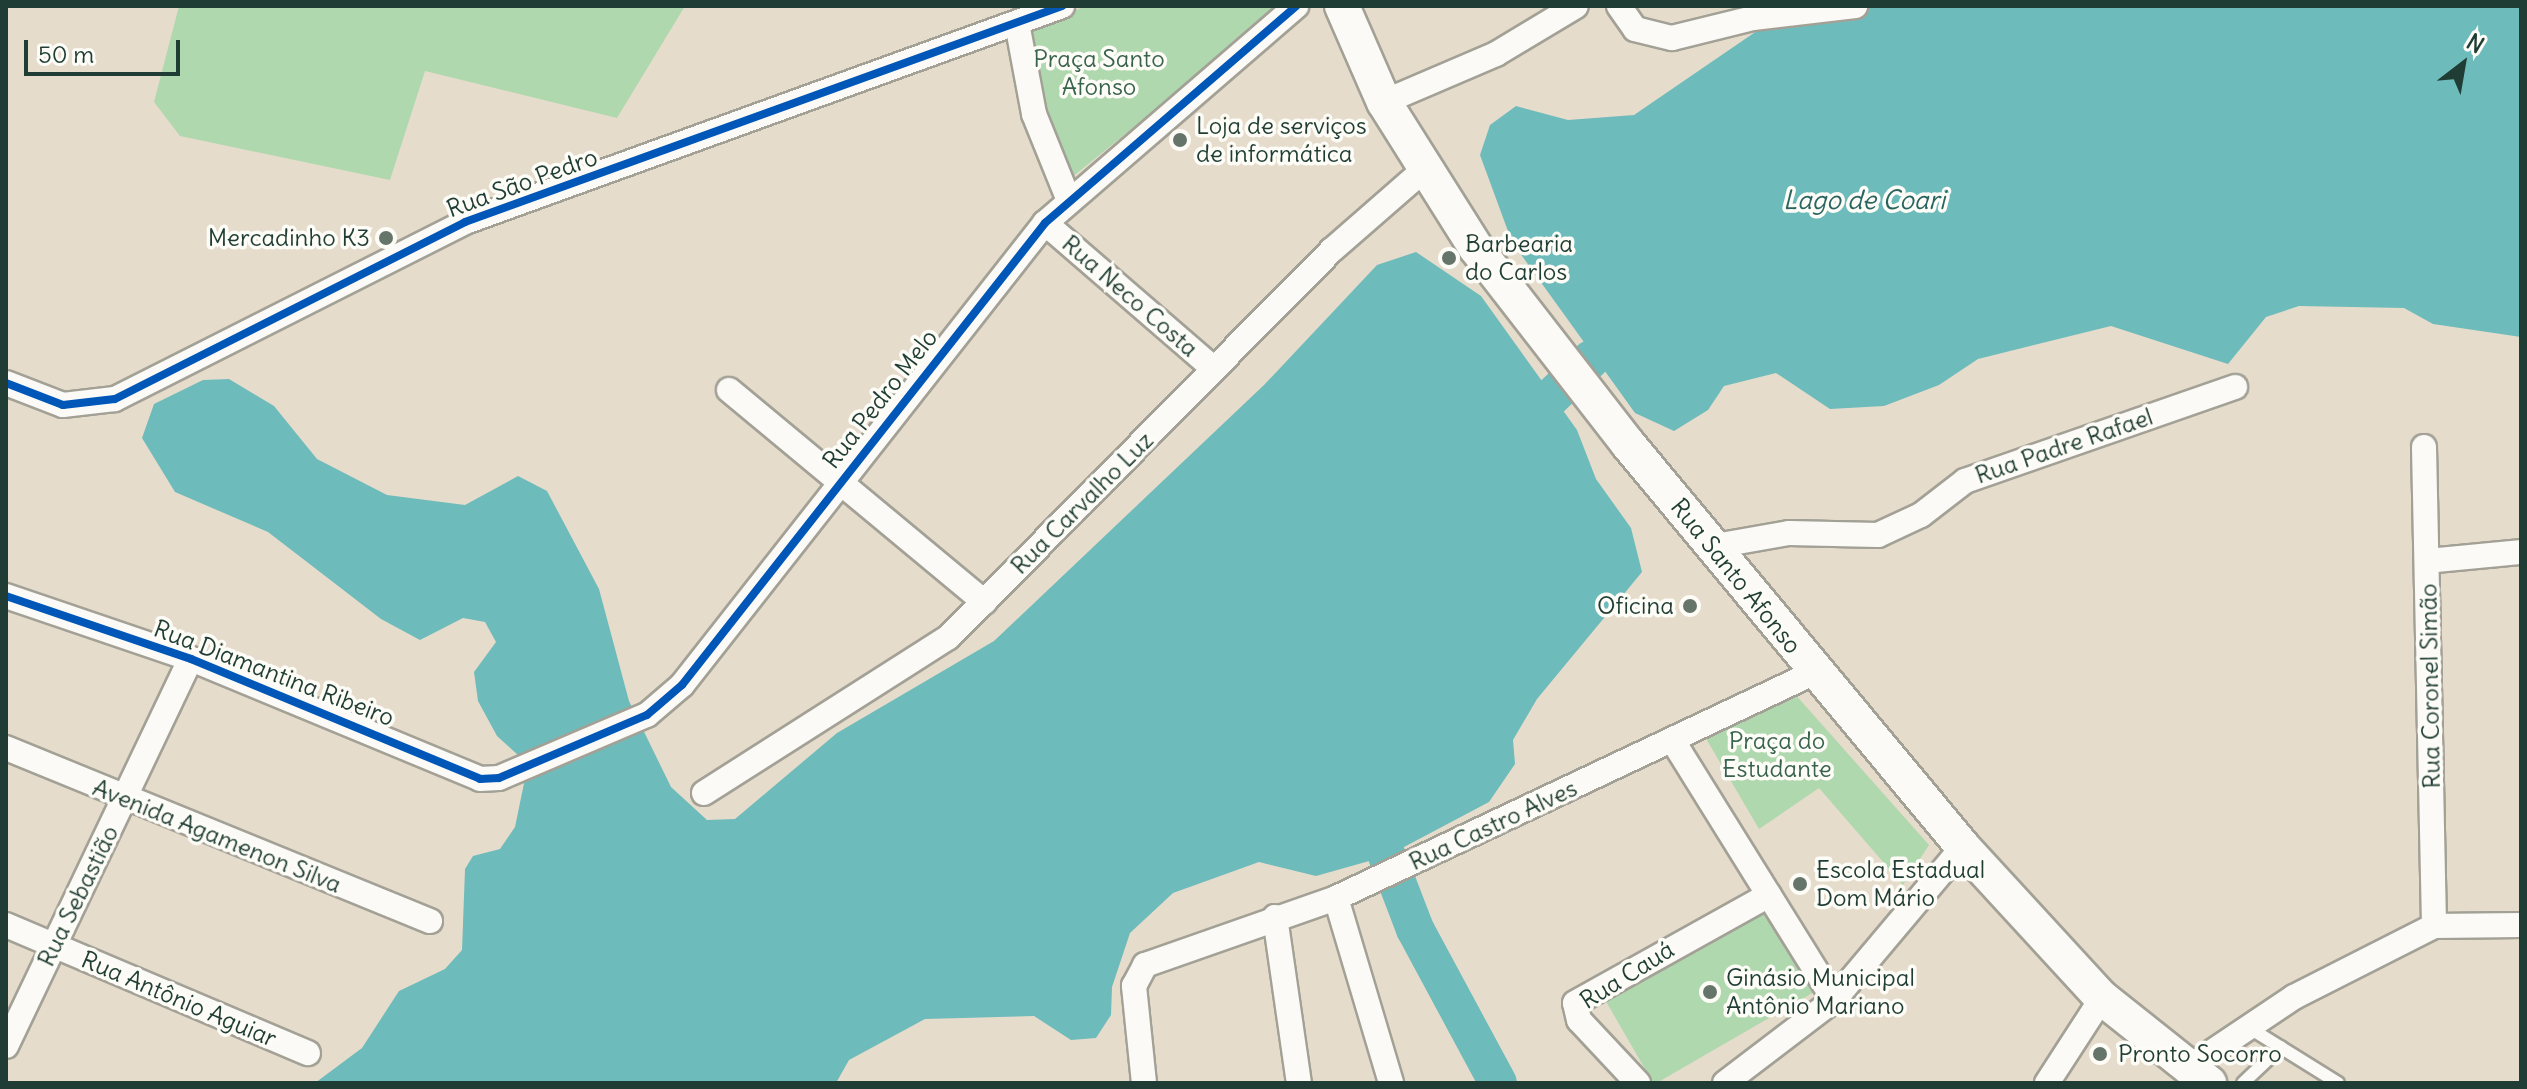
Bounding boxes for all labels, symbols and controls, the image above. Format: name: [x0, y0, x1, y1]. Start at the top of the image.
scale bar: [28, 24, 184, 74]
north arrow: [2423, 24, 2503, 104]
text: N: [2462, 28, 2489, 59]
text: 50 m: [38, 39, 94, 69]
park label: Praça Santo Afonso: [1033, 45, 1165, 101]
place label: Loja de serviços de informática: [1196, 112, 1367, 168]
marker: Loja de serviços de informática: [1171, 131, 1189, 149]
street label: Rua São Pedro: [443, 142, 601, 224]
water label: Lago de Coari: [1783, 184, 1945, 216]
place label: Mercadinho K3: [208, 224, 370, 252]
marker: Mercadinho K3: [377, 229, 395, 247]
street label: Rua Neco Costa: [1056, 229, 1204, 363]
place label: Barbearia do Carlos: [1465, 230, 1573, 286]
marker: Barbearia do Carlos: [1440, 249, 1458, 267]
street label: Rua Pedro Melo: [817, 324, 943, 474]
street label: Rua Padre Rafael: [1971, 402, 2157, 490]
street label: Rua Carvalho Luz: [1005, 426, 1159, 580]
street label: Rua Santo Afonso: [1665, 493, 1807, 659]
street label: Rua Coronel Simão: [2414, 583, 2446, 789]
place label: Oficina: [1597, 592, 1674, 620]
marker: Oficina: [1681, 597, 1699, 615]
street label: Rua Diamantina Ribeiro: [150, 614, 398, 732]
park label: Praça do Estudante: [1722, 727, 1832, 783]
street label: Avenida Agamenon Silva: [89, 773, 345, 899]
street label: Rua Castro Alves: [1405, 774, 1581, 876]
street label: Rua Sebastião: [31, 821, 125, 971]
place label: Escola Estadual Dom Mário: [1816, 856, 1985, 912]
marker: Escola Estadual Dom Mário: [1791, 875, 1809, 893]
street label: Rua Cauá: [1575, 935, 1679, 1015]
street label: Rua Antônio Aguiar: [77, 945, 281, 1053]
place label: Ginásio Municipal Antônio Mariano: [1726, 964, 1915, 1020]
marker: Ginásio Municipal Antônio Mariano: [1701, 983, 1719, 1001]
place label: Pronto Socorro: [2118, 1040, 2282, 1068]
marker: Pronto Socorro: [2089, 1043, 2111, 1065]

